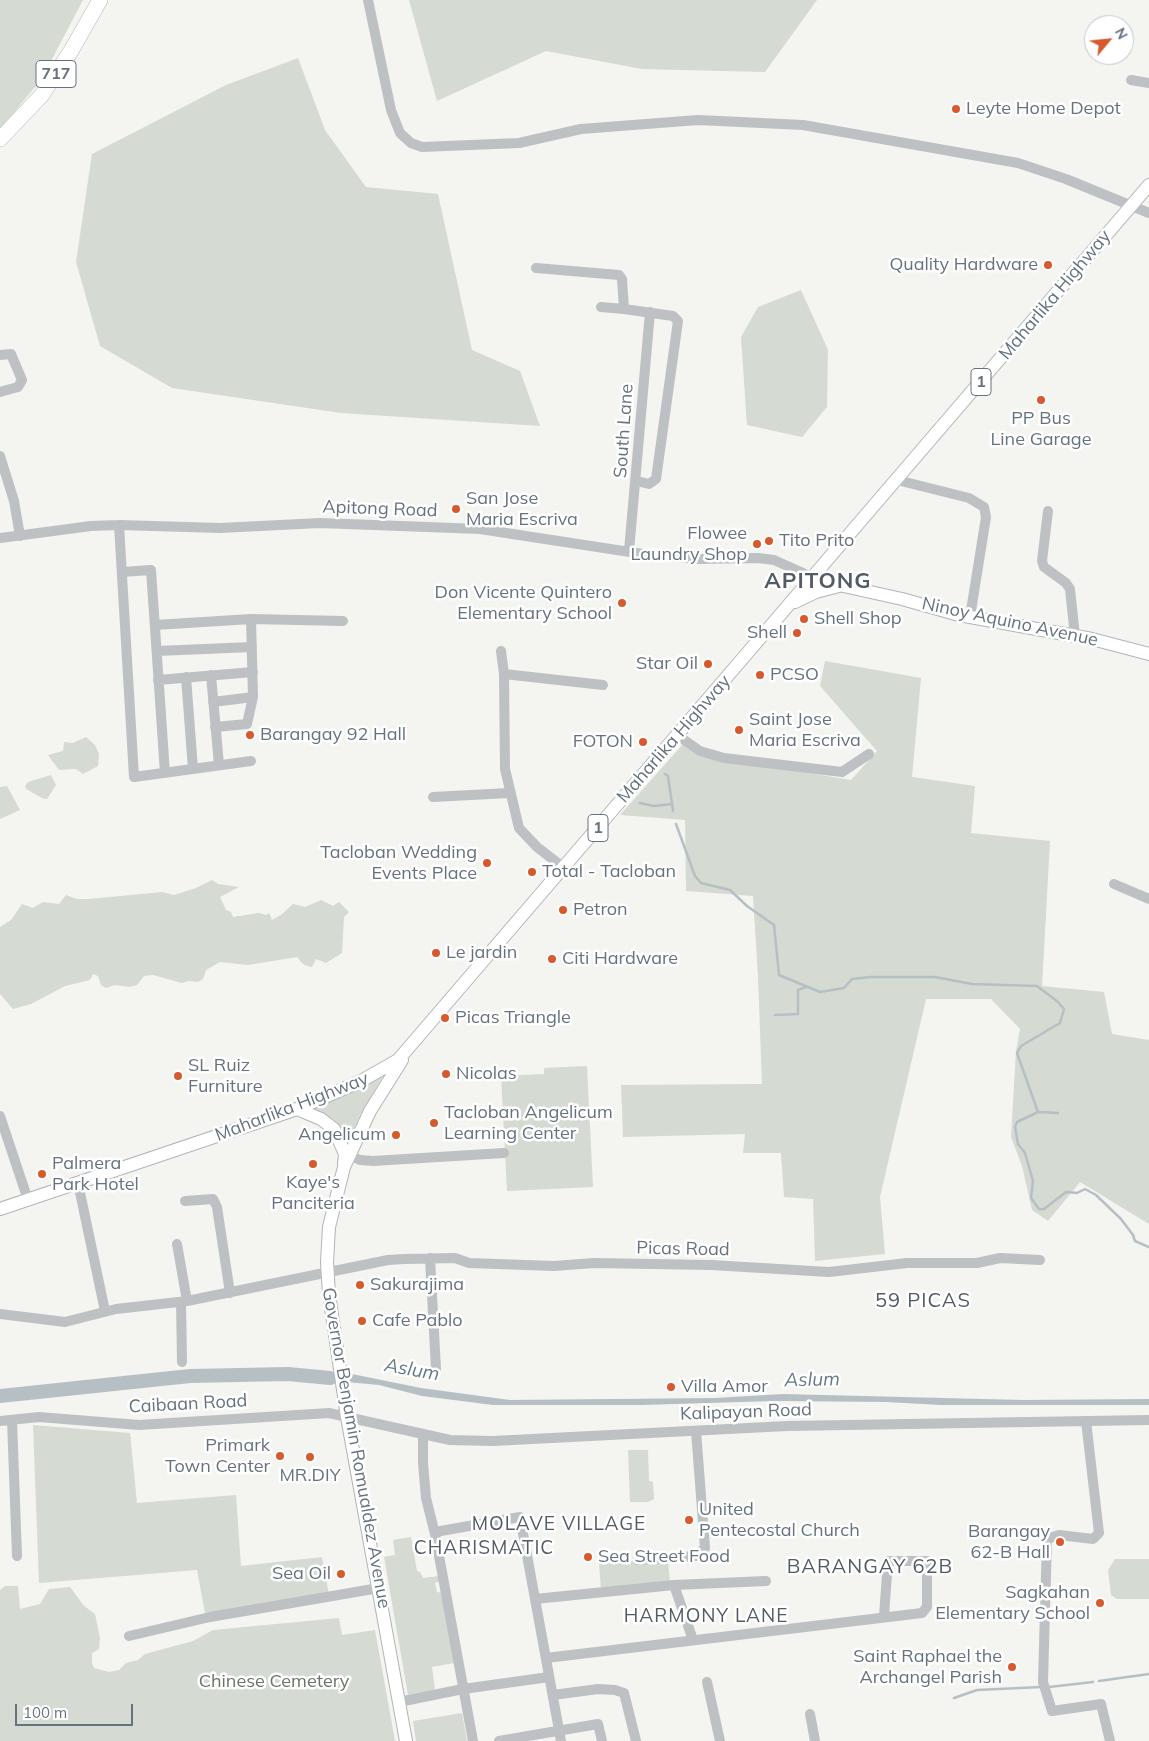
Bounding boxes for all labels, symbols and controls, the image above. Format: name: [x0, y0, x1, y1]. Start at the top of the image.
north arrow: [1084, 15, 1134, 65]
text: N: [1111, 25, 1132, 42]
road number: 717: [36, 61, 76, 88]
place label: Leyte Home Depot: [966, 98, 1121, 120]
marker: Leyte Home Depot: [950, 103, 962, 115]
street label: Maharlika Highway: [995, 226, 1115, 364]
place label: Quality Hardware: [889, 254, 1038, 276]
marker: Quality Hardware: [1042, 259, 1054, 271]
road number: 1: [971, 368, 991, 396]
street label: South Lane: [610, 383, 638, 479]
marker: PP Bus Line Garage: [1035, 394, 1047, 406]
place label: PP Bus Line Garage: [991, 408, 1091, 450]
place label: San Jose Maria Escriva: [466, 488, 578, 530]
street label: Apitong Road: [322, 496, 438, 522]
marker: San Jose Maria Escriva: [450, 503, 462, 515]
place label: Flowee Laundry Shop: [630, 523, 747, 566]
place label: Tito Prito: [779, 530, 854, 552]
marker: Tito Prito: [763, 535, 775, 547]
marker: Flowee Laundry Shop: [751, 538, 763, 550]
district label: APITONG: [763, 568, 873, 594]
place label: Don Vicente Quintero Elementary School: [435, 582, 612, 624]
street label: Ninoy Aquino Avenue: [920, 593, 1100, 651]
marker: Don Vicente Quintero Elementary School: [616, 597, 628, 609]
place label: Shell Shop: [814, 608, 902, 630]
marker: Shell Shop: [798, 613, 810, 625]
place label: Shell: [747, 622, 787, 644]
marker: Shell: [791, 627, 803, 639]
place label: Star Oil: [636, 653, 698, 675]
marker: Star Oil: [702, 658, 714, 670]
place label: PCSO: [770, 664, 819, 686]
marker: PCSO: [754, 669, 766, 681]
street label: Maharlika Highway: [613, 671, 735, 807]
place label: Saint Jose Maria Escriva: [749, 709, 861, 752]
place label: Barangay 92 Hall: [260, 724, 406, 746]
marker: Saint Jose Maria Escriva: [733, 724, 745, 736]
marker: Barangay 92 Hall: [244, 729, 256, 741]
place label: FOTON: [573, 731, 633, 753]
marker: FOTON: [637, 736, 649, 748]
road number: 1: [588, 814, 608, 841]
place label: Tacloban Wedding Events Place: [320, 842, 477, 884]
marker: Tacloban Wedding Events Place: [481, 857, 493, 869]
place label: Total - Tacloban: [542, 861, 676, 883]
marker: Total - Tacloban: [526, 866, 538, 878]
place label: Petron: [573, 899, 628, 921]
marker: Petron: [557, 904, 569, 916]
place label: Le jardin: [446, 942, 517, 964]
marker: Le jardin: [430, 947, 442, 959]
place label: Citi Hardware: [562, 948, 678, 970]
marker: Citi Hardware: [546, 953, 558, 965]
place label: Picas Triangle: [455, 1007, 571, 1029]
marker: Picas Triangle: [439, 1012, 451, 1024]
place label: SL Ruiz Furniture: [188, 1055, 263, 1098]
place label: Nicolas: [456, 1063, 517, 1085]
street label: Maharlika Highway: [212, 1068, 372, 1146]
marker: Nicolas: [440, 1068, 452, 1080]
marker: SL Ruiz Furniture: [172, 1070, 184, 1082]
place label: Tacloban Angelicum Learning Center: [444, 1102, 613, 1144]
marker: Tacloban Angelicum Learning Center: [428, 1117, 440, 1129]
place label: Angelicum: [298, 1124, 386, 1146]
marker: Angelicum: [390, 1129, 402, 1141]
place label: Palmera Park Hotel: [52, 1153, 139, 1196]
marker: Kaye's Panciteria: [307, 1158, 319, 1170]
marker: Palmera Park Hotel: [36, 1168, 48, 1180]
place label: Kaye's Panciteria: [271, 1172, 355, 1214]
street label: Picas Road: [636, 1237, 730, 1261]
place label: Sakurajima: [370, 1274, 464, 1296]
marker: Sakurajima: [354, 1279, 366, 1291]
street label: Governor Benjamin Romualdez Avenue: [317, 1286, 395, 1610]
district label: 59 PICAS: [874, 1289, 972, 1313]
place label: Cafe Pablo: [372, 1310, 463, 1332]
marker: Cafe Pablo: [356, 1315, 368, 1327]
water label: Aslum: [383, 1354, 441, 1386]
water label: Aslum: [784, 1368, 840, 1392]
place label: Villa Amor: [681, 1376, 768, 1398]
marker: Villa Amor: [665, 1381, 677, 1393]
street label: Caibaan Road: [128, 1390, 248, 1418]
street label: Kalipayan Road: [680, 1399, 812, 1425]
place label: Primark Town Center: [165, 1435, 270, 1478]
marker: Primark Town Center: [274, 1450, 286, 1462]
marker: MR.DIY: [304, 1451, 316, 1463]
place label: MR.DIY: [279, 1465, 341, 1487]
place label: United Pentecostal Church: [699, 1499, 860, 1542]
district label: MOLAVE VILLAGE: [470, 1513, 648, 1535]
marker: United Pentecostal Church: [683, 1514, 695, 1526]
place label: Barangay 62-B Hall: [968, 1521, 1050, 1564]
marker: Barangay 62-B Hall: [1054, 1536, 1066, 1548]
district label: CHARISMATIC: [412, 1537, 556, 1559]
place label: Sea Street Food: [598, 1546, 730, 1568]
marker: Sea Street Food: [582, 1551, 594, 1563]
district label: BARANGAY 62B: [785, 1555, 955, 1579]
place label: Sea Oil: [272, 1563, 331, 1585]
marker: Sea Oil: [335, 1568, 347, 1580]
place label: Sagkahan Elementary School: [935, 1582, 1090, 1625]
marker: Sagkahan Elementary School: [1094, 1597, 1106, 1609]
district label: HARMONY LANE: [622, 1605, 790, 1627]
place label: Saint Raphael the Archangel Parish: [853, 1646, 1002, 1688]
marker: Saint Raphael the Archangel Parish: [1006, 1661, 1018, 1673]
park label: Chinese Cemetery: [199, 1671, 349, 1693]
scale bar: [18, 1694, 135, 1726]
text: 100 m: [23, 1703, 67, 1722]

